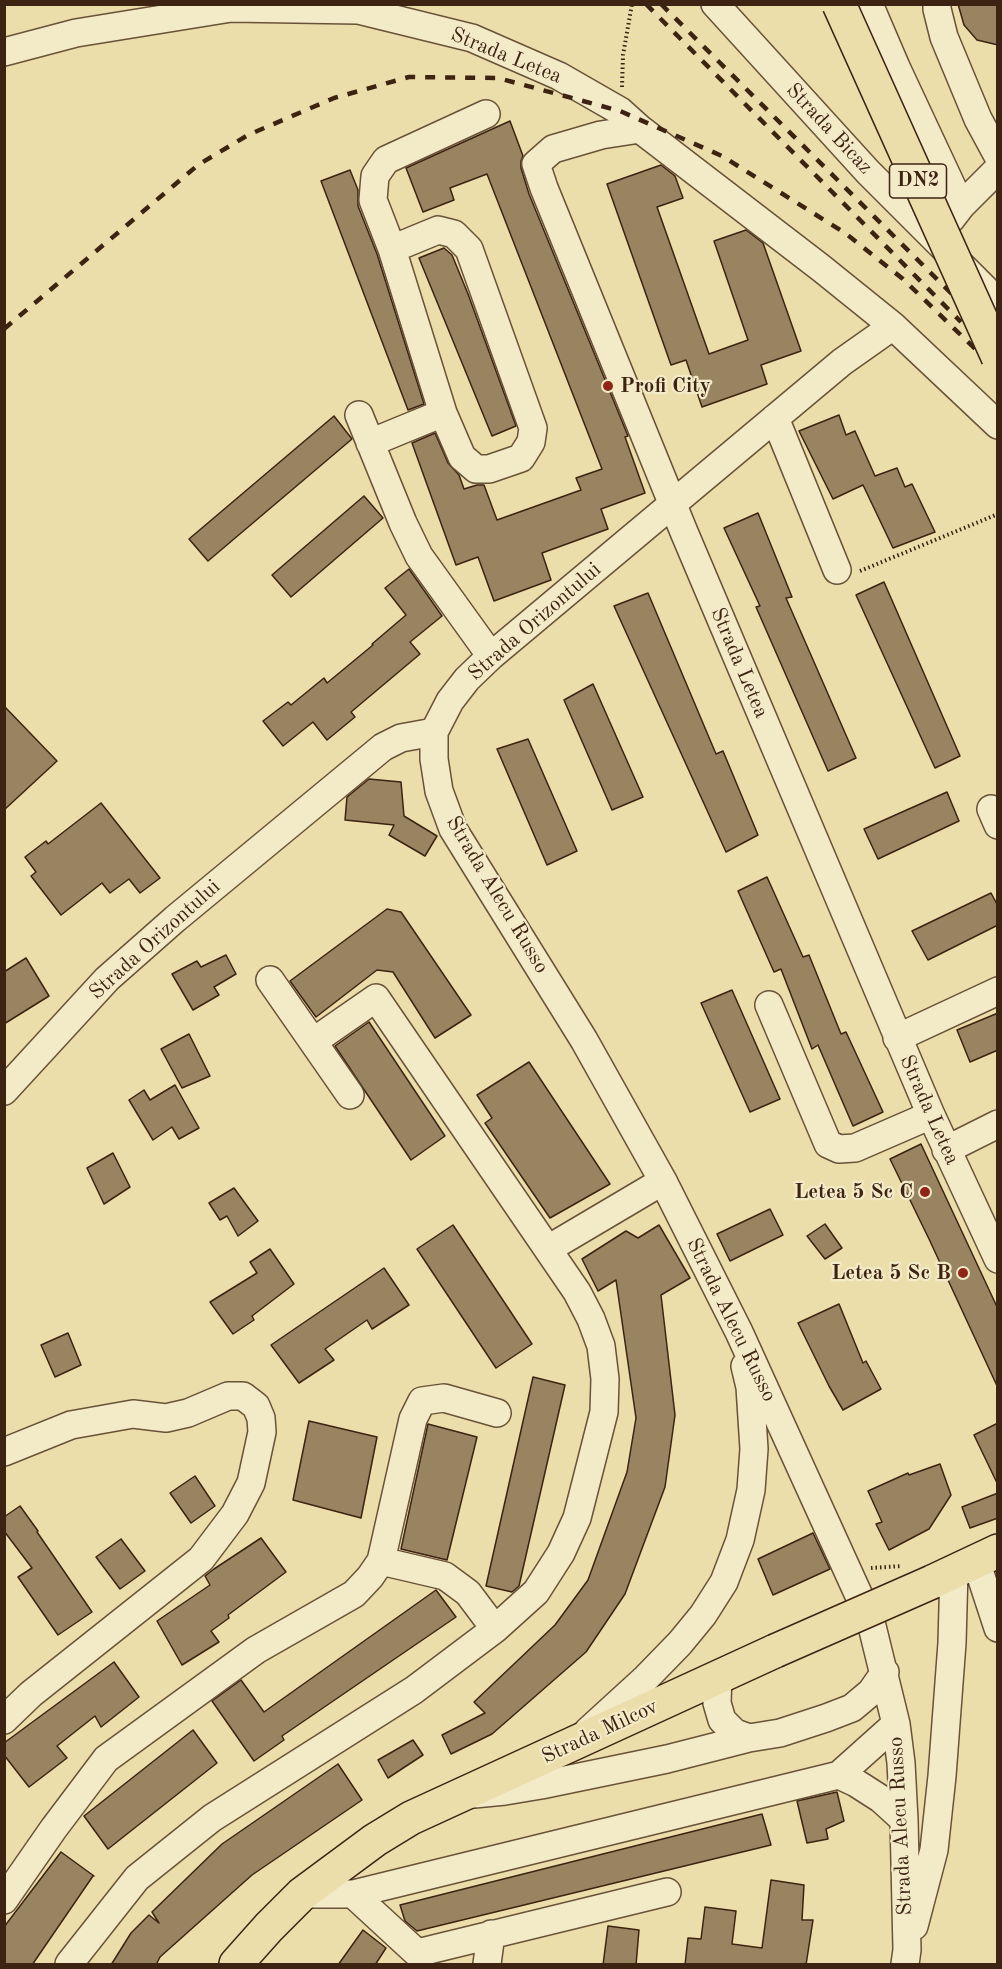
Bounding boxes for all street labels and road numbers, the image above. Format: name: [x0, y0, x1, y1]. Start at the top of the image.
street label: Strada Letea: [447, 22, 565, 90]
street label: Strada Bicaz: [780, 78, 878, 180]
road number: DN2: [890, 164, 946, 198]
street label: Strada Orizontului: [463, 557, 607, 687]
street label: Strada Letea: [704, 604, 774, 722]
street label: Strada Alecu Russo: [440, 812, 554, 978]
street label: Strada Orizontului: [84, 875, 226, 1005]
street label: Strada Letea: [894, 1051, 964, 1169]
street label: Strada Alecu Russo: [680, 1234, 782, 1406]
street label: Strada Milcov: [538, 1694, 662, 1770]
street label: Strada Alecu Russo: [884, 1736, 918, 1916]

